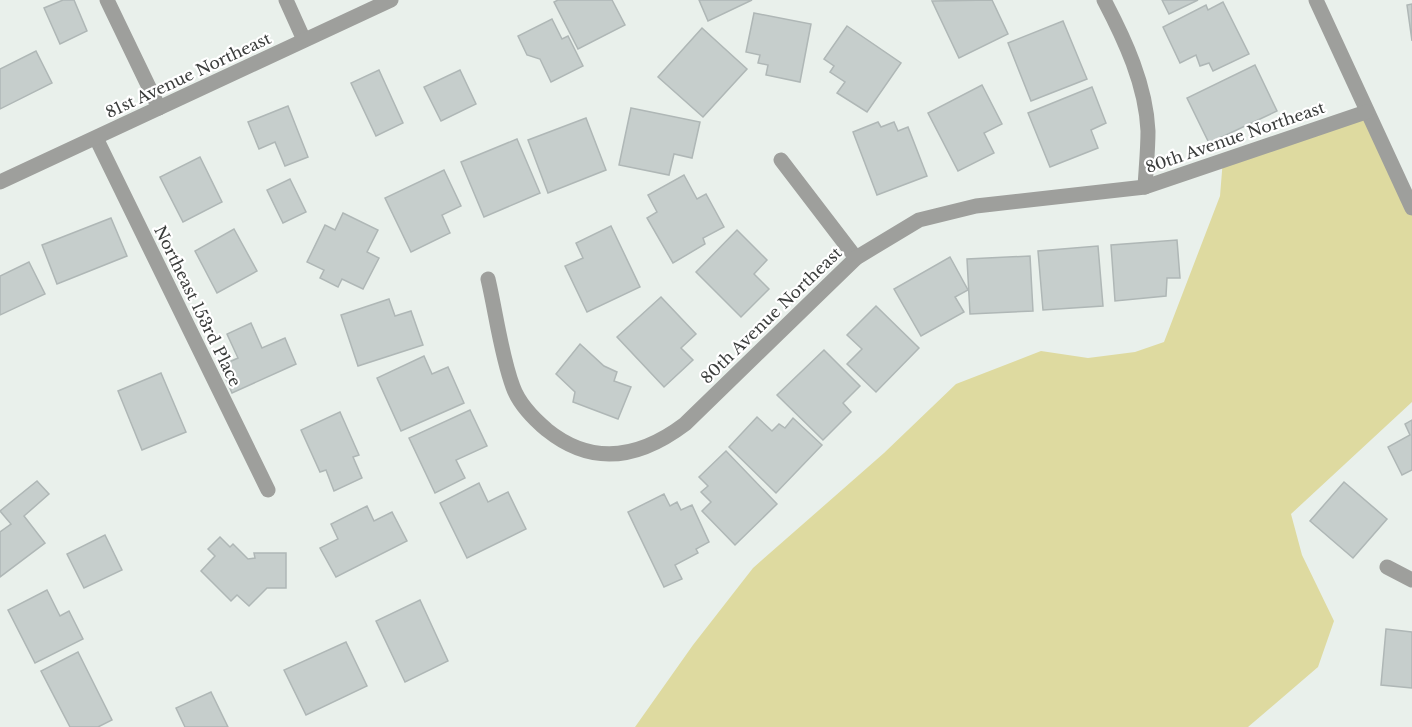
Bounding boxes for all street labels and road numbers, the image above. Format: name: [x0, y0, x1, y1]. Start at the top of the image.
street label: 81st Avenue Northeast: [102, 28, 274, 122]
street label: 80th Avenue Northeast: [1143, 97, 1327, 177]
street label: Northeast 153rd Place: [150, 222, 246, 390]
street label: 80th Avenue Northeast: [696, 242, 846, 388]

